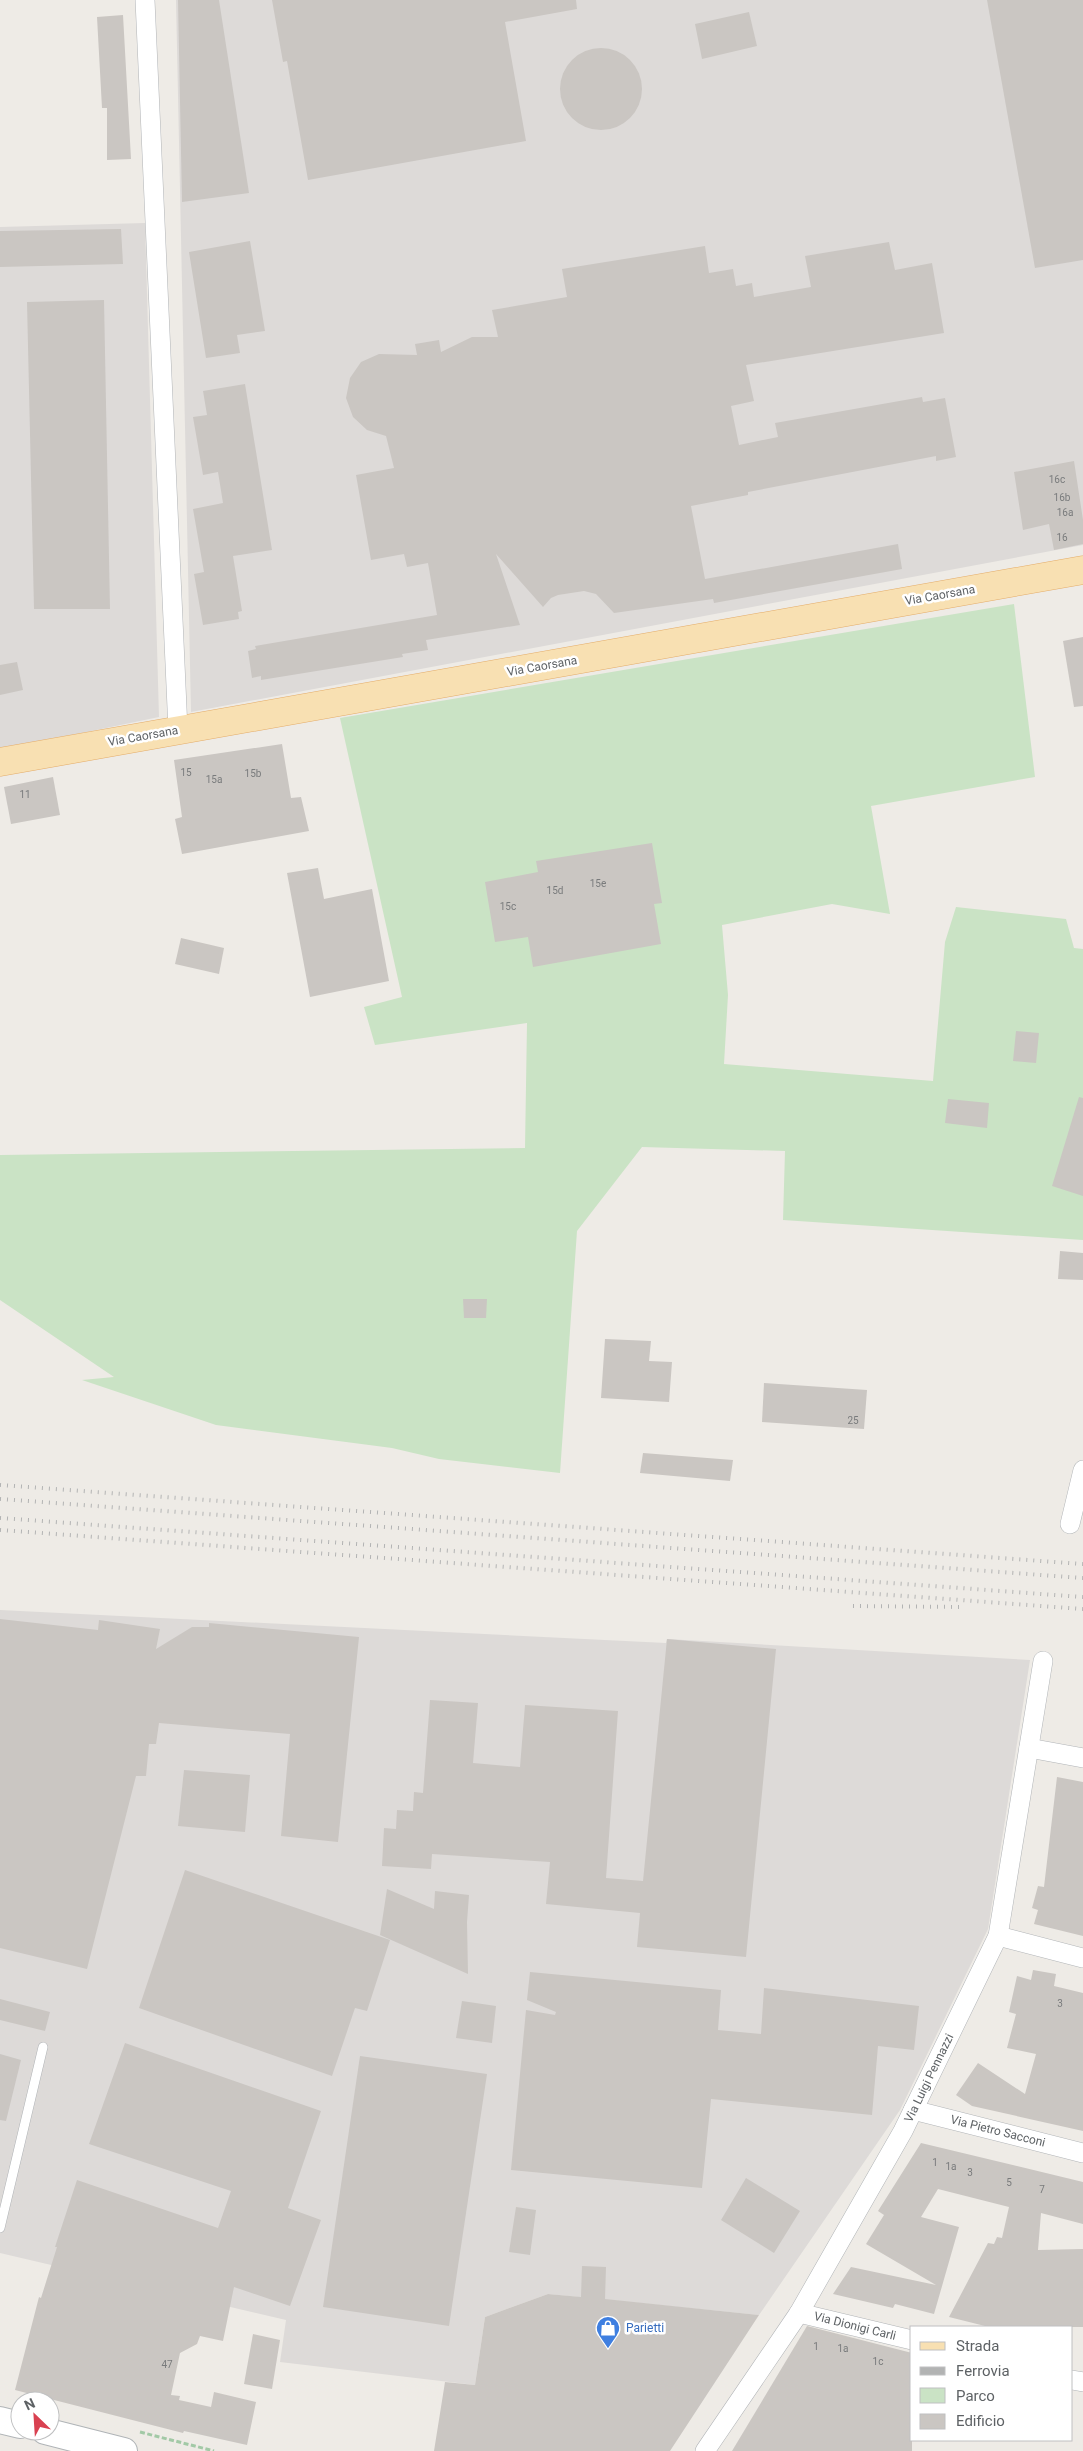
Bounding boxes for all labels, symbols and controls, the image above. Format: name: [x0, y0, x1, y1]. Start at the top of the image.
house number: 16c: [1049, 474, 1065, 485]
house number: 16b: [1054, 492, 1071, 503]
house number: 16a: [1057, 507, 1073, 518]
house number: 16: [1056, 532, 1068, 543]
street label: Via Caorsana: [904, 582, 976, 608]
street label: Via Caorsana: [506, 653, 578, 679]
street label: Via Caorsana: [107, 723, 179, 749]
house number: 15: [180, 767, 192, 778]
house number: 15b: [245, 768, 262, 779]
house number: 15a: [206, 774, 222, 785]
house number: 11: [19, 789, 31, 800]
house number: 15e: [590, 878, 606, 889]
house number: 15d: [547, 885, 563, 896]
house number: 15c: [500, 901, 516, 912]
house number: 25: [847, 1415, 859, 1426]
house number: 3: [1057, 1998, 1063, 2009]
street label: Via Luigi Pennazzi: [901, 2031, 957, 2125]
street label: Via Pietro Sacconi: [949, 2112, 1047, 2150]
house number: 1: [932, 2157, 938, 2168]
house number: 1a: [945, 2161, 957, 2172]
house number: 3: [967, 2167, 973, 2178]
house number: 5: [1006, 2177, 1012, 2188]
house number: 7: [1039, 2184, 1045, 2195]
street label: Via Dionigi Carli: [812, 2309, 898, 2343]
shop icon: Parietti: [595, 2315, 621, 2349]
place label: Parietti: [626, 2321, 664, 2335]
legend: [910, 2326, 1073, 2441]
text: Strada: [956, 2337, 999, 2355]
house number: 1: [813, 2341, 819, 2352]
house number: 1a: [837, 2343, 849, 2354]
house number: 1c: [873, 2356, 883, 2367]
house number: 47: [161, 2359, 173, 2370]
text: Ferrovia: [956, 2362, 1010, 2380]
text: Parco: [956, 2387, 995, 2405]
north arrow: [10, 2391, 60, 2441]
text: N: [22, 2395, 37, 2414]
text: Edificio: [956, 2412, 1005, 2430]

